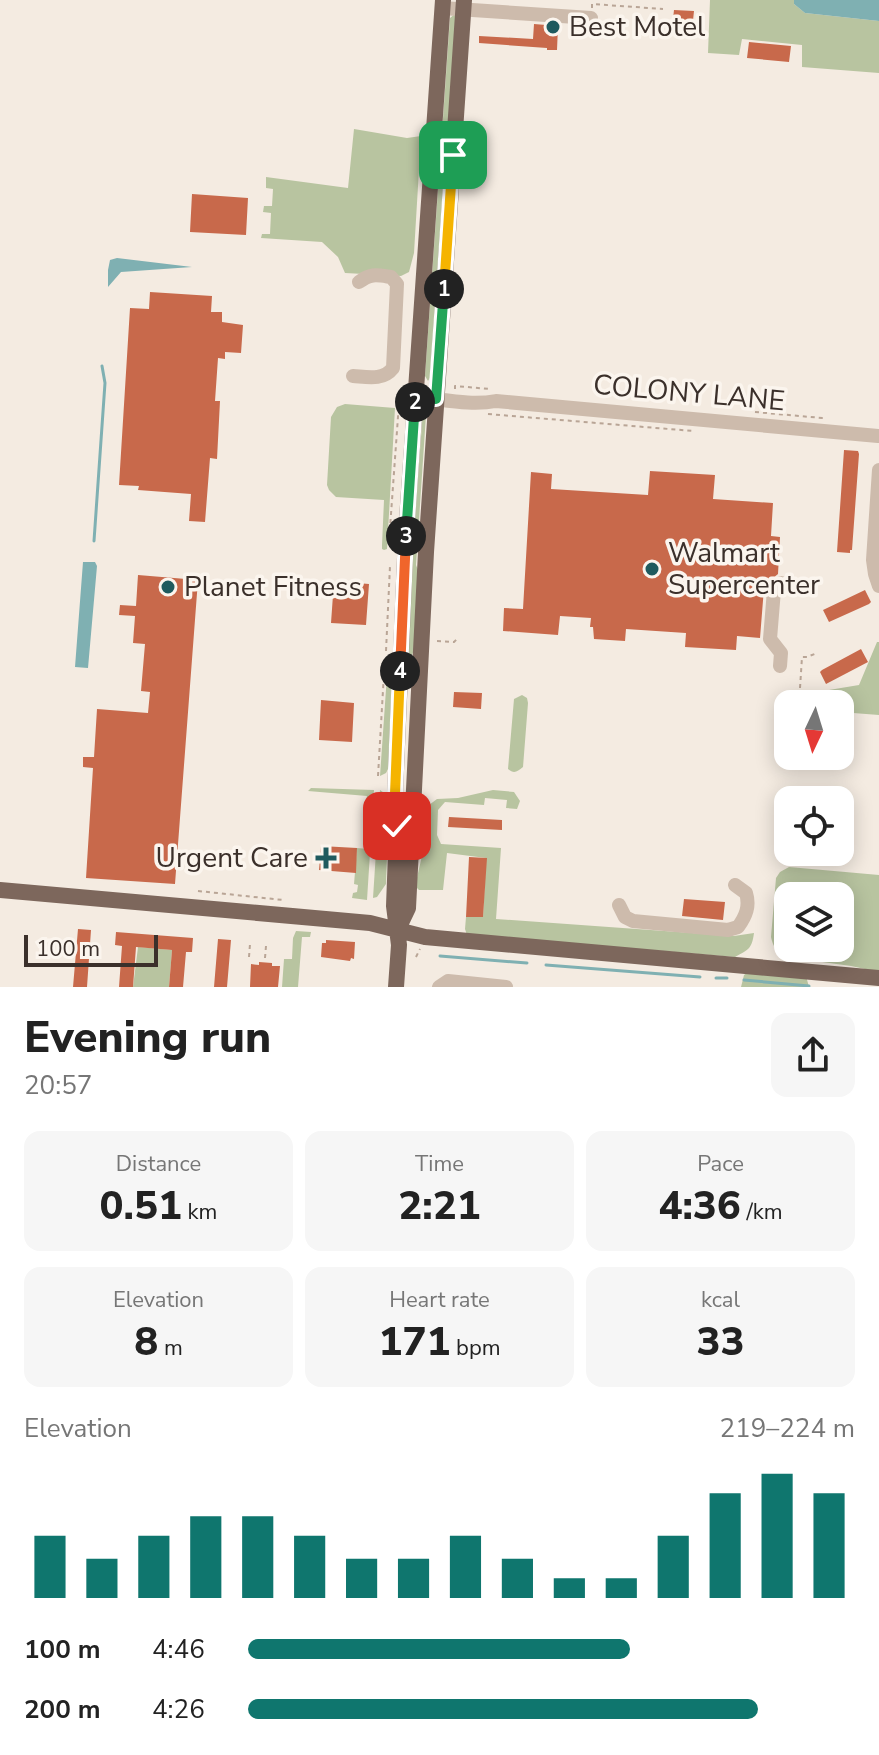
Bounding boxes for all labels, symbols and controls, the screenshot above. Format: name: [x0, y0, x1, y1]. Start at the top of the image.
place label: Best Motel: [569, 8, 706, 46]
marker: Best Motel: [544, 18, 562, 36]
pin: [419, 121, 487, 189]
icon: arrive: [431, 133, 475, 177]
pin: 1: [424, 269, 464, 309]
text: 1: [437, 274, 451, 304]
street label: COLONY LANE: [592, 366, 786, 420]
pin: 2: [395, 382, 435, 422]
text: 2: [408, 387, 422, 417]
pin: 3: [386, 516, 426, 556]
text: 3: [399, 521, 413, 551]
place label: Walmart Supercenter: [668, 534, 820, 604]
marker: Walmart Supercenter: [643, 560, 661, 578]
place label: Planet Fitness: [184, 568, 362, 606]
marker: Planet Fitness: [159, 578, 177, 596]
pin: 4: [380, 651, 420, 691]
text: 4: [393, 656, 407, 686]
north arrow: [774, 690, 854, 770]
map controls: [774, 690, 854, 962]
button: locate: [774, 786, 854, 866]
pin: [363, 792, 431, 860]
icon: check: [375, 804, 419, 848]
place label: Urgent Care: [156, 839, 308, 877]
marker: Urgent Care: [315, 847, 337, 869]
button: layers: [774, 882, 854, 962]
scale bar: [24, 931, 158, 967]
text: 100 m: [36, 934, 100, 964]
text: Evening run: [24, 1008, 271, 1068]
button: share: [771, 1013, 855, 1097]
text: 20:57: [24, 1068, 92, 1103]
text: Distance: [116, 1149, 201, 1179]
text: Time: [415, 1149, 464, 1179]
text: Pace: [697, 1149, 744, 1179]
text: 0.51: [100, 1179, 182, 1233]
text: 2:21: [398, 1179, 481, 1233]
text: 4:36: [658, 1179, 741, 1233]
text: km: [182, 1197, 217, 1227]
text: /km: [741, 1197, 783, 1227]
text: Elevation: [113, 1285, 204, 1315]
text: Heart rate: [389, 1285, 490, 1315]
text: kcal: [701, 1285, 740, 1315]
text: 8: [134, 1315, 158, 1369]
text: 171: [378, 1315, 450, 1369]
text: 33: [697, 1315, 745, 1369]
text: m: [158, 1333, 183, 1363]
text: bpm: [450, 1333, 501, 1363]
text: Elevation: [24, 1411, 132, 1446]
text: 219–224 m: [719, 1411, 855, 1446]
text: 100 m: [24, 1632, 101, 1667]
text: 4:46: [152, 1632, 205, 1667]
text: 200 m: [24, 1692, 101, 1727]
text: 4:26: [152, 1692, 205, 1727]

